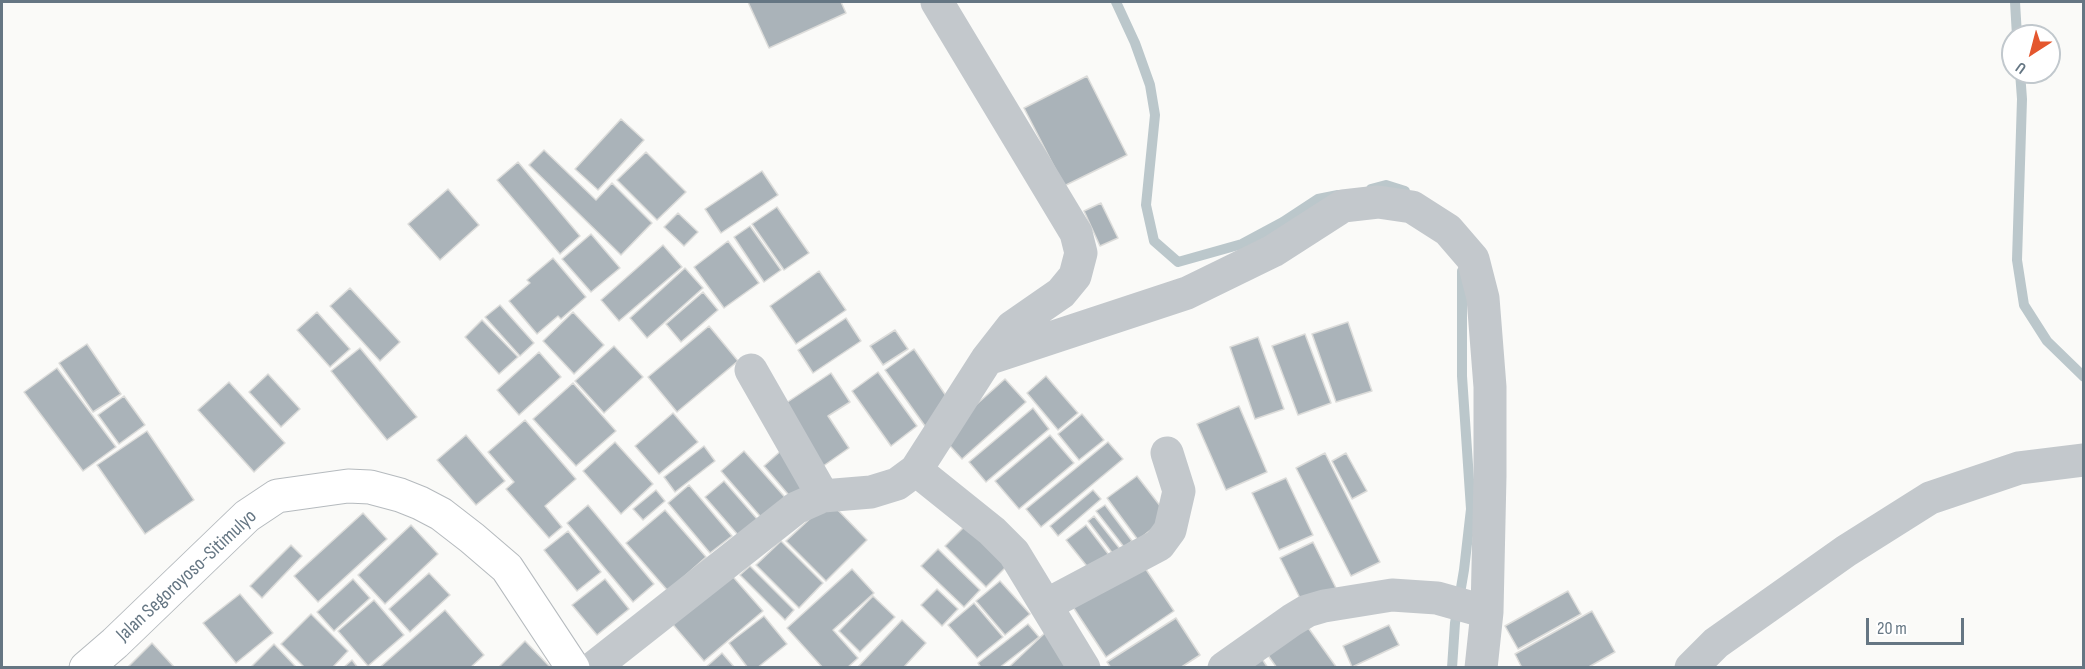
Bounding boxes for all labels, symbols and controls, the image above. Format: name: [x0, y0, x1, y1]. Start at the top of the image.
north arrow: [2001, 24, 2061, 84]
text: U: [2012, 57, 2030, 77]
street label: Jalan Segoroyoso-Sitimulyo: [112, 505, 262, 647]
scale bar: [1869, 606, 1966, 644]
text: 20 m: [1877, 618, 1907, 639]

